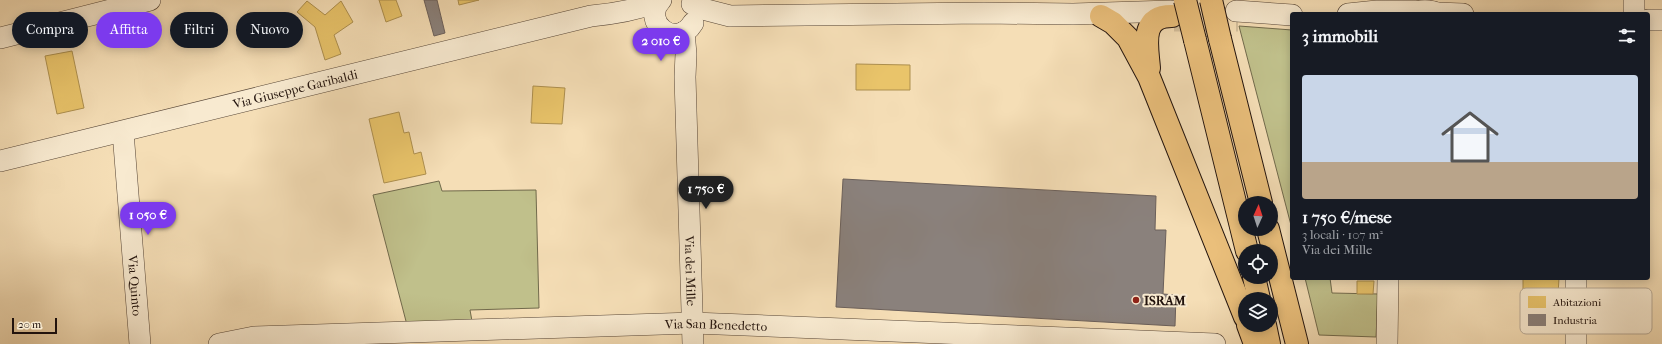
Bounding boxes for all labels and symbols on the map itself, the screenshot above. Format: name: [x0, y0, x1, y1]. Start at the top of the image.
pin: 2 010 €: [624, 28, 698, 62]
street label: Via Giuseppe Garibaldi: [231, 66, 359, 112]
pin: 1 750 €: [669, 176, 743, 210]
north arrow: [1238, 196, 1278, 236]
pin: 1 050 €: [111, 202, 185, 236]
street label: Via dei Mille: [682, 234, 699, 307]
street label: Via Quinto: [125, 254, 145, 317]
legend: [1520, 288, 1652, 334]
place label: ISRAM: [1144, 293, 1186, 308]
marker: ISRAM: [1131, 295, 1141, 305]
text: Abitazioni: [1552, 296, 1602, 309]
text: Industria: [1553, 314, 1598, 327]
scale bar: [12, 316, 57, 335]
street label: Via San Benedetto: [664, 316, 768, 334]

